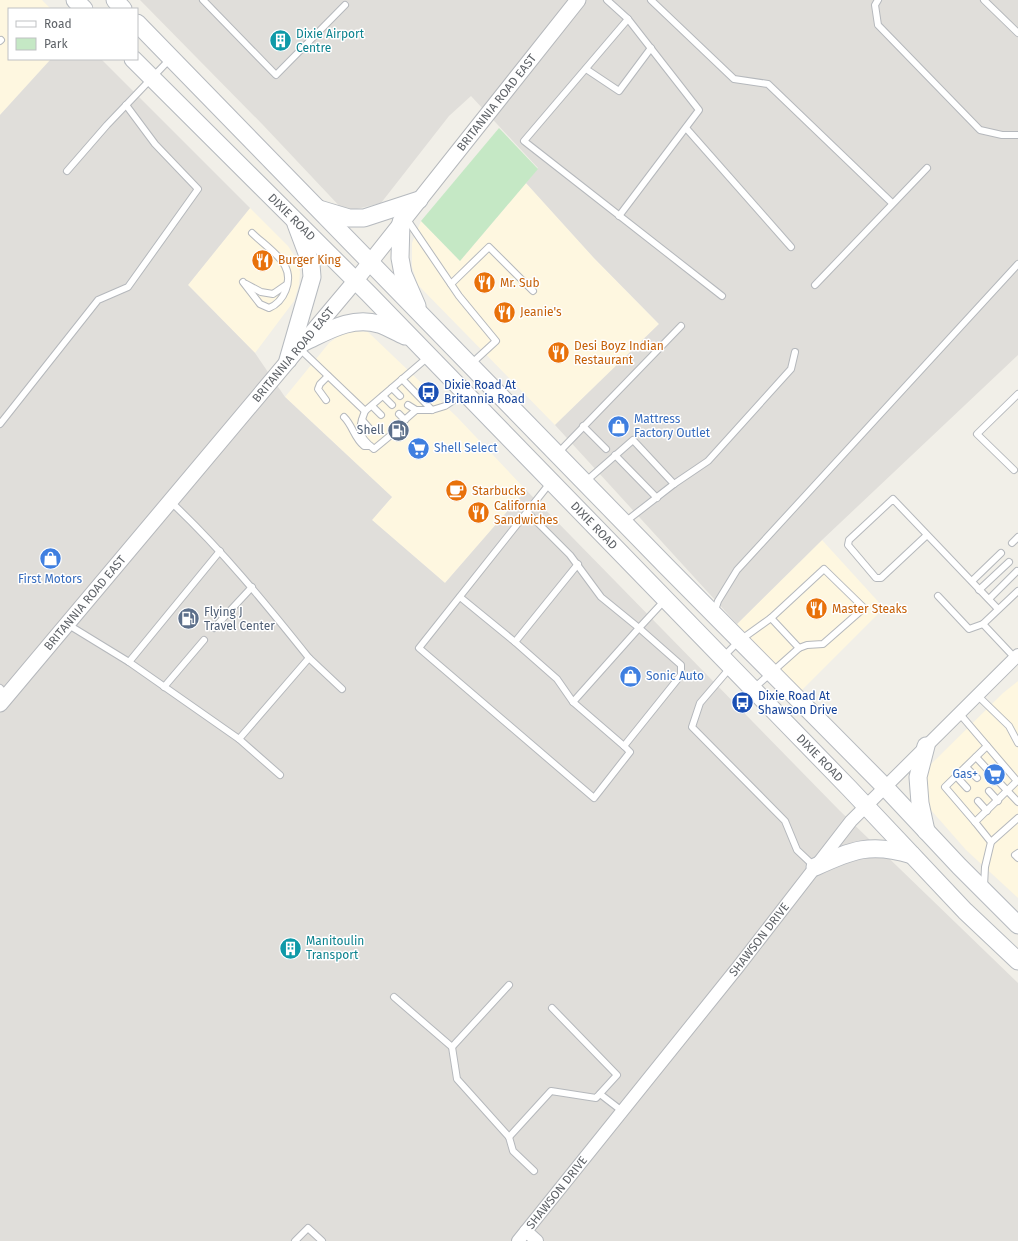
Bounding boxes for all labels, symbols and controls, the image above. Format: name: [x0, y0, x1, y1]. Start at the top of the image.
legend: [8, 8, 138, 60]
text: Road: [44, 17, 72, 31]
place label: Dixie Airport Centre: [296, 27, 365, 55]
building icon: Dixie Airport Centre: [267, 28, 293, 54]
text: Park: [44, 37, 68, 51]
street label: BRITANNIA ROAD EAST: [454, 51, 540, 154]
street label: DIXIE ROAD: [265, 191, 318, 244]
restaurant icon: Burger King: [250, 247, 276, 273]
place label: Burger King: [278, 253, 342, 267]
restaurant icon: Mr. Sub: [471, 270, 497, 296]
place label: Mr. Sub: [500, 276, 540, 290]
restaurant icon: Jeanie's: [492, 299, 518, 325]
street label: BRITANNIA ROAD EAST: [249, 304, 338, 405]
place label: Jeanie's: [520, 305, 562, 319]
place label: Desi Boyz Indian Restaurant: [574, 339, 664, 367]
restaurant icon: Desi Boyz Indian Restaurant: [545, 340, 571, 366]
place label: Dixie Road At Britannia Road: [444, 378, 525, 406]
bus stop icon: Dixie Road At Britannia Road: [416, 379, 442, 405]
place label: Mattress Factory Outlet: [634, 412, 711, 440]
shop icon: Mattress Factory Outlet: [606, 413, 632, 439]
fuel station icon: Shell: [386, 417, 412, 443]
place label: Shell: [357, 423, 384, 437]
supermarket icon: Shell Select: [406, 435, 432, 461]
place label: Shell Select: [434, 441, 498, 455]
cafe icon: Starbucks: [443, 478, 469, 504]
place label: Starbucks: [472, 484, 526, 498]
place label: California Sandwiches: [494, 499, 559, 527]
street label: DIXIE ROAD: [568, 499, 620, 553]
restaurant icon: California Sandwiches: [466, 500, 492, 526]
shop icon: First Motors: [37, 545, 63, 571]
street label: BRITANNIA ROAD EAST: [41, 552, 129, 653]
place label: First Motors: [18, 572, 82, 586]
restaurant icon: Master Steaks: [803, 596, 829, 622]
place label: Master Steaks: [832, 602, 908, 616]
place label: Flying J Travel Center: [204, 605, 275, 633]
fuel station icon: Flying J Travel Center: [175, 606, 201, 632]
shop icon: Sonic Auto: [617, 663, 643, 689]
place label: Sonic Auto: [646, 669, 704, 683]
place label: Dixie Road At Shawson Drive: [758, 689, 838, 717]
bus stop icon: Dixie Road At Shawson Drive: [730, 690, 756, 716]
street label: DIXIE ROAD: [794, 731, 846, 785]
supermarket icon: Gas+: [981, 761, 1007, 787]
place label: Gas+: [953, 767, 978, 781]
street label: SHAWSON DRIVE: [726, 900, 792, 979]
place label: Manitoulin Transport: [306, 934, 364, 962]
building icon: Manitoulin Transport: [277, 935, 303, 961]
street label: SHAWSON DRIVE: [523, 1153, 590, 1232]

